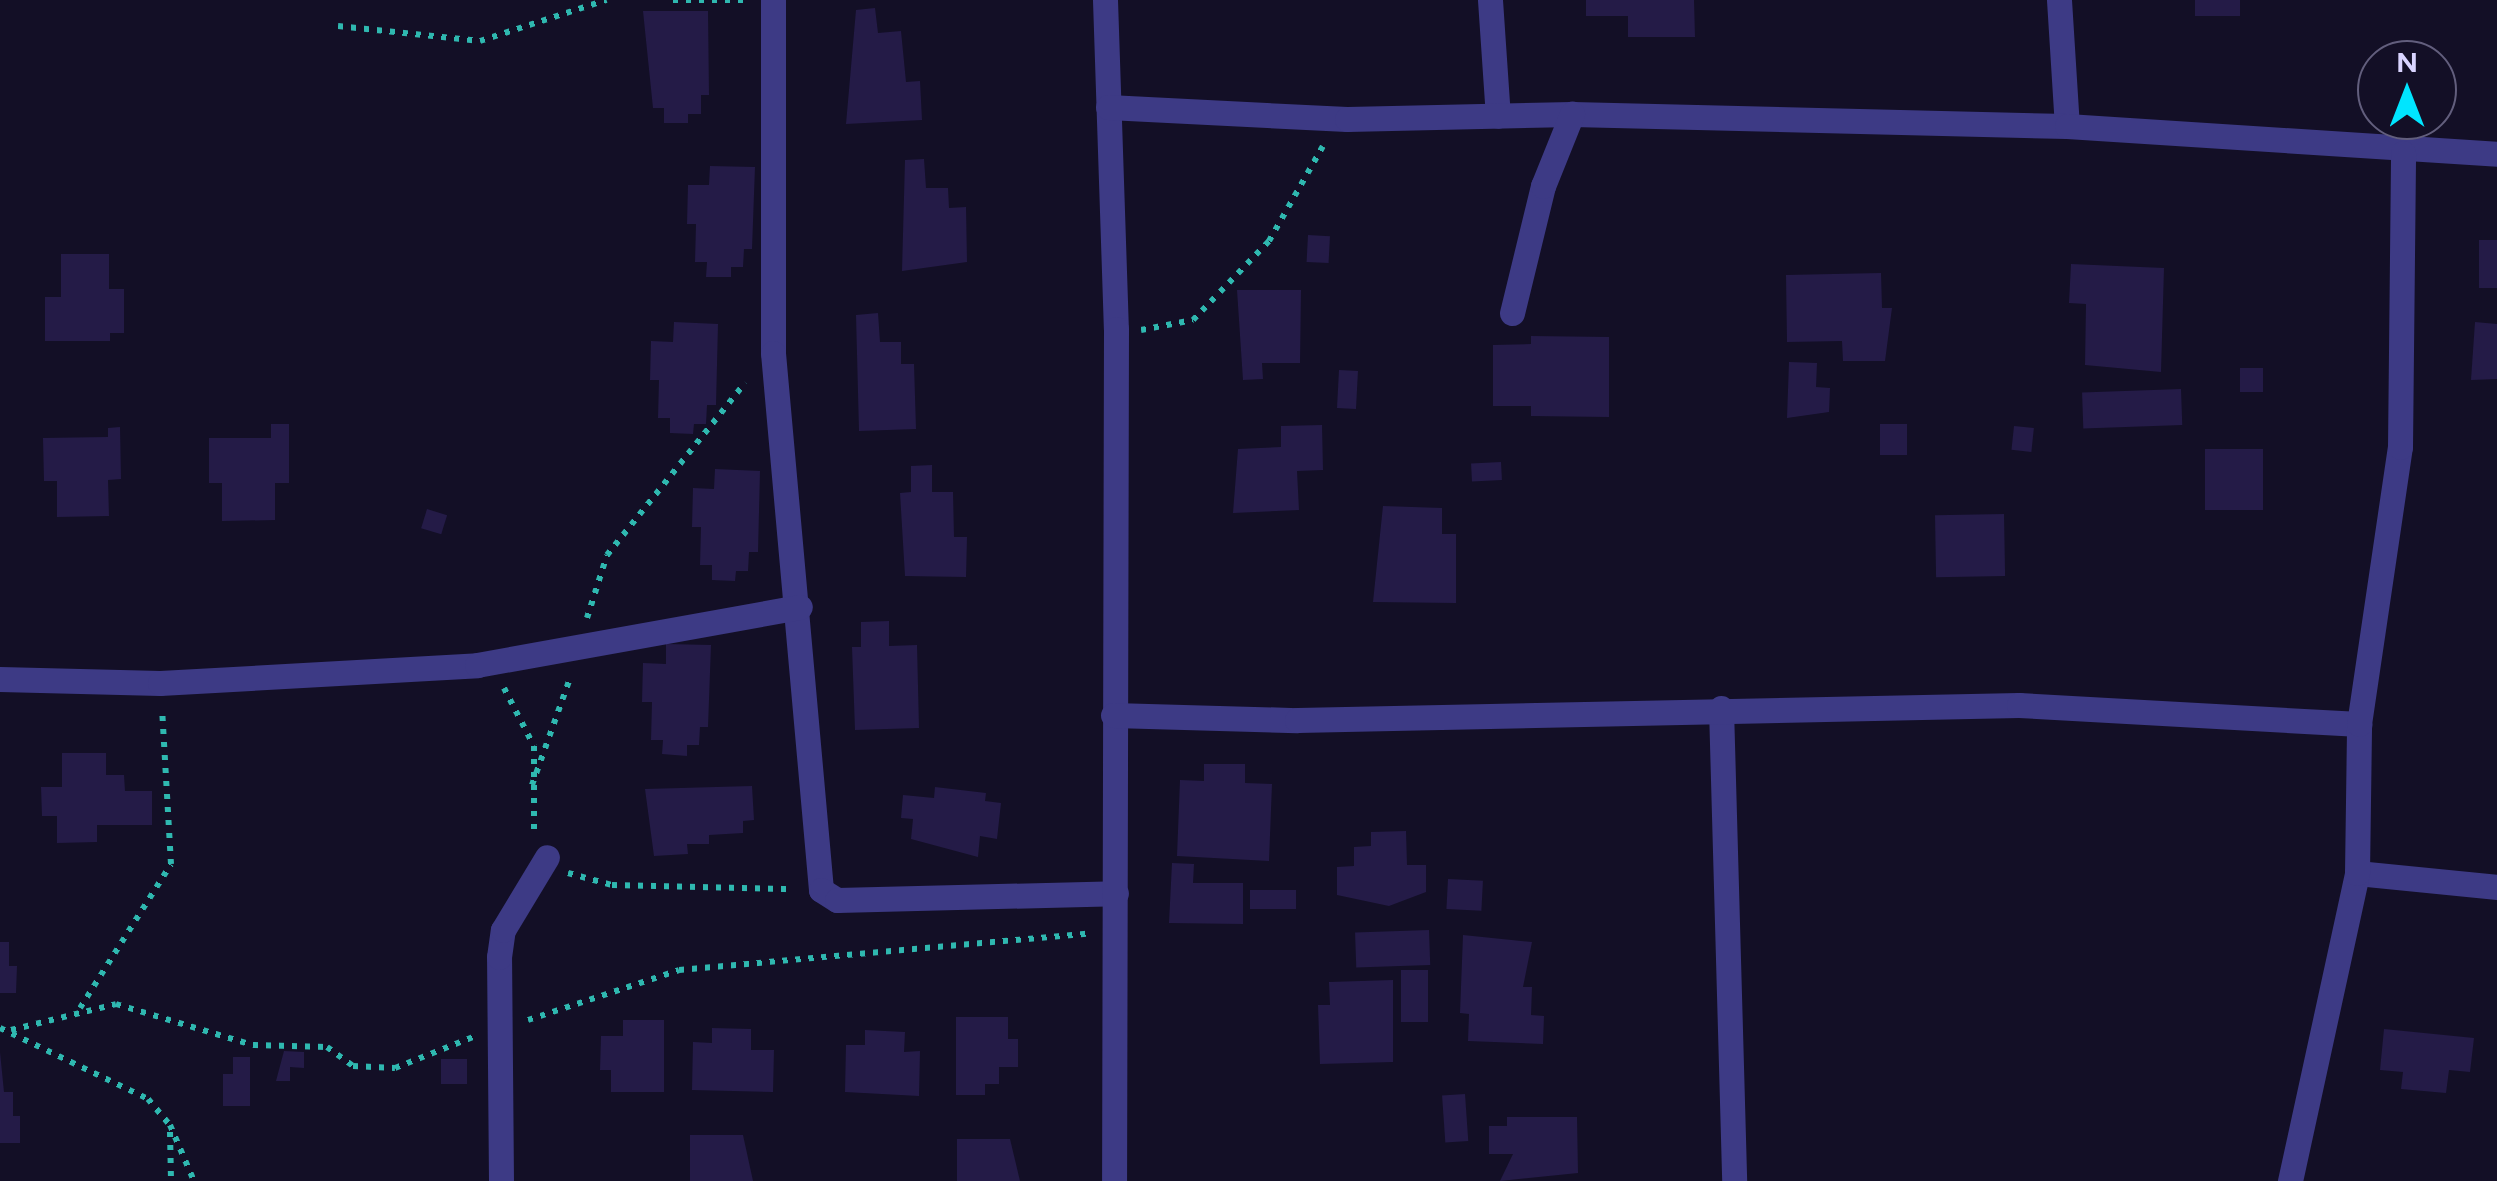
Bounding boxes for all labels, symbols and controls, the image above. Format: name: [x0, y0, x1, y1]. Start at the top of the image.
north arrow: [2357, 40, 2457, 140]
text: N: [2396, 45, 2418, 79]

